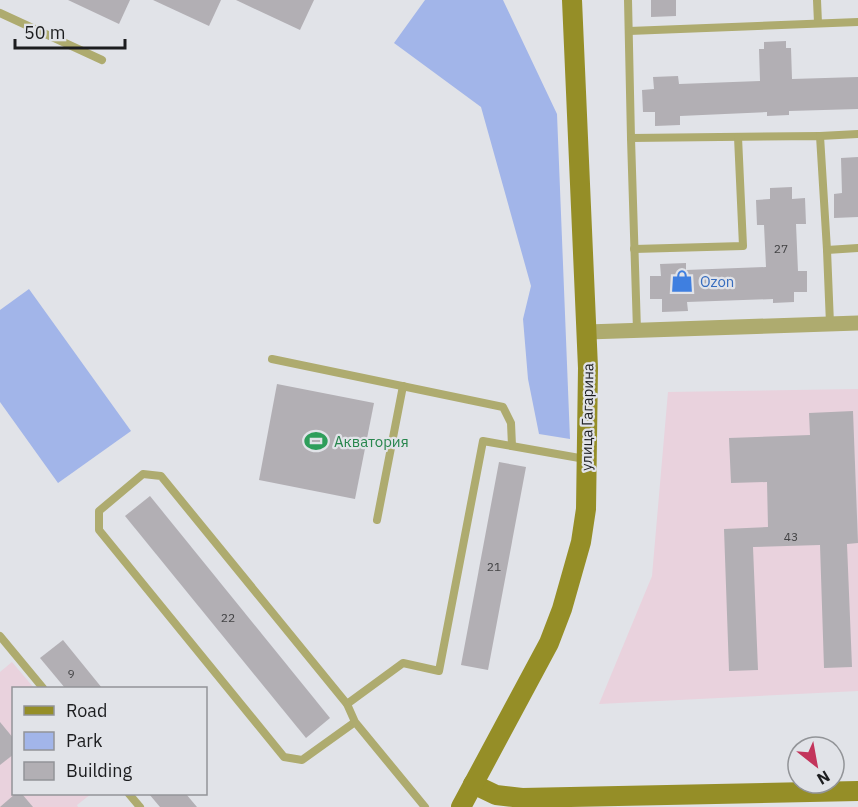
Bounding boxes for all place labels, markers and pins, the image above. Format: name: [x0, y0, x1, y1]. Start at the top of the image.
shop icon: Ozon: [669, 268, 695, 294]
place label: Ozon: [700, 272, 734, 291]
sports icon: Акватория: [303, 428, 329, 454]
place label: Акватория: [334, 432, 409, 451]

